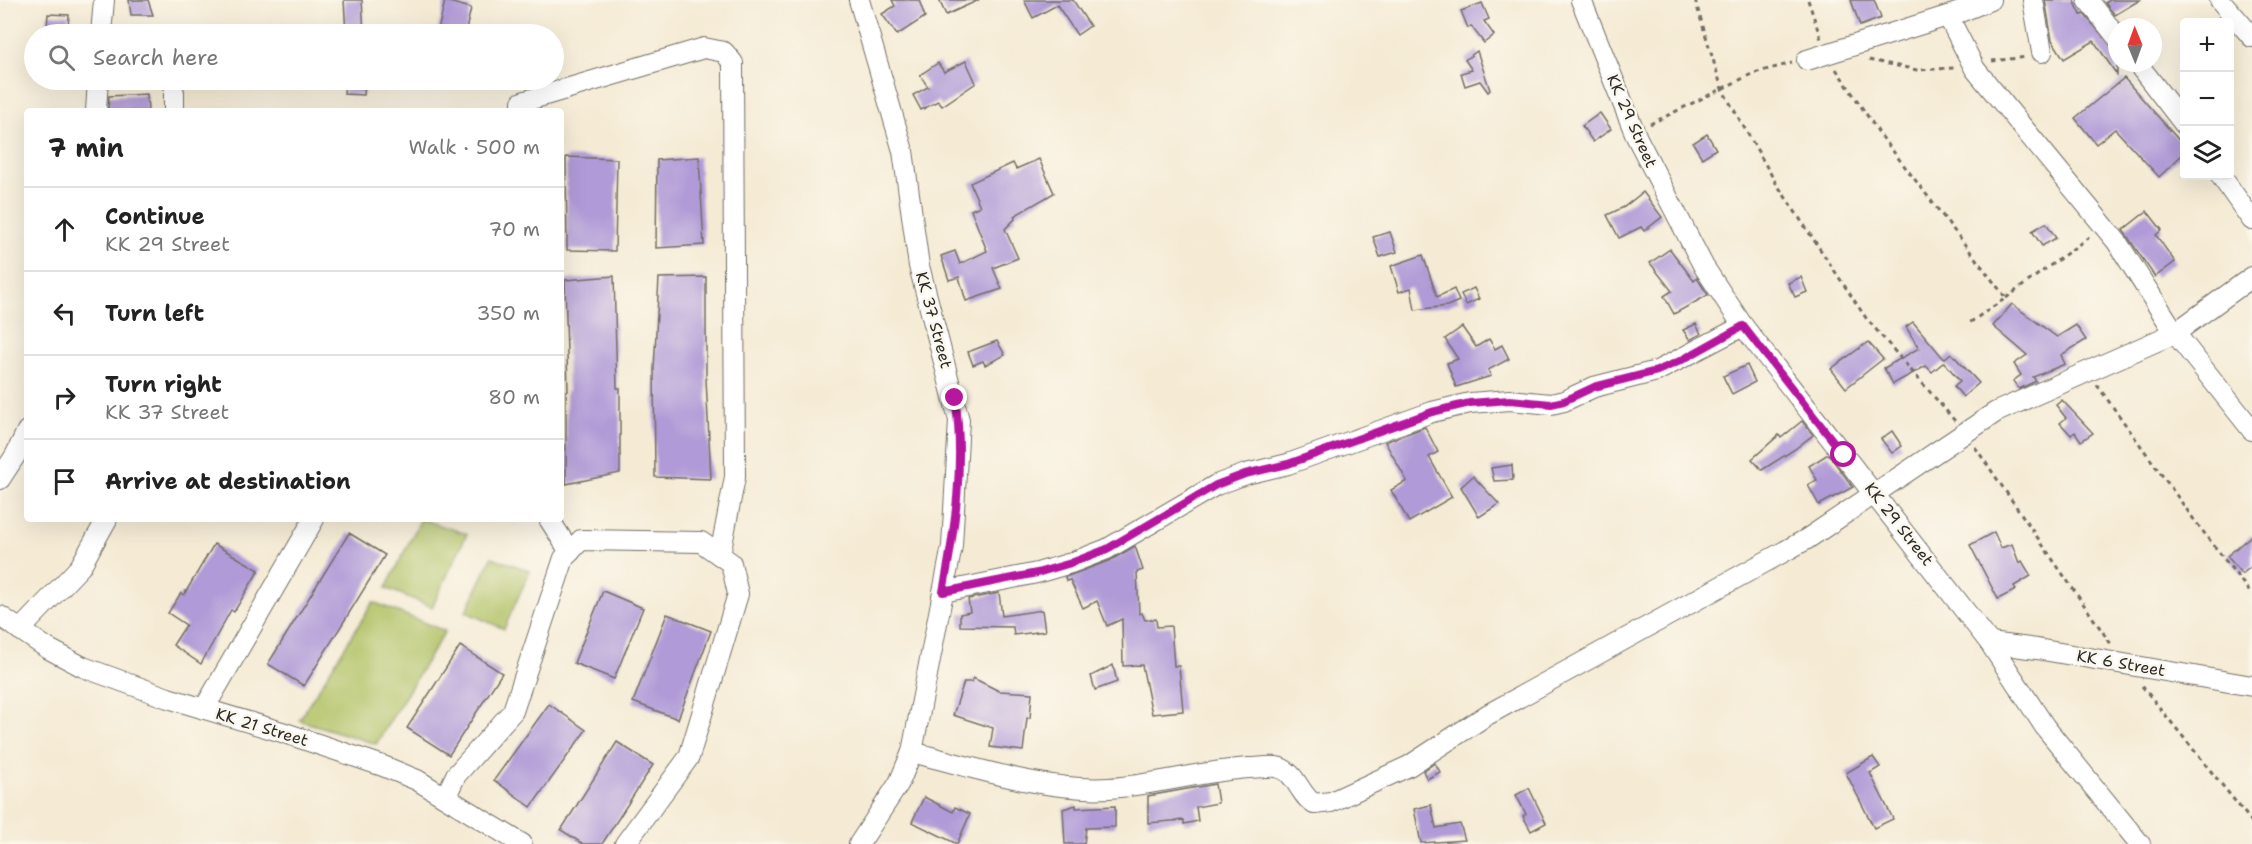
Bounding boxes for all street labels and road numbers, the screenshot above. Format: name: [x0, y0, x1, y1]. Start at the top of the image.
street label: KK 29 Street: [1602, 71, 1662, 171]
street label: KK 37 Street: [911, 269, 957, 371]
street label: KK 29 Street: [1860, 478, 1938, 570]
street label: KK 6 Street: [2075, 645, 2167, 681]
street label: KK 21 Street: [213, 703, 311, 751]

